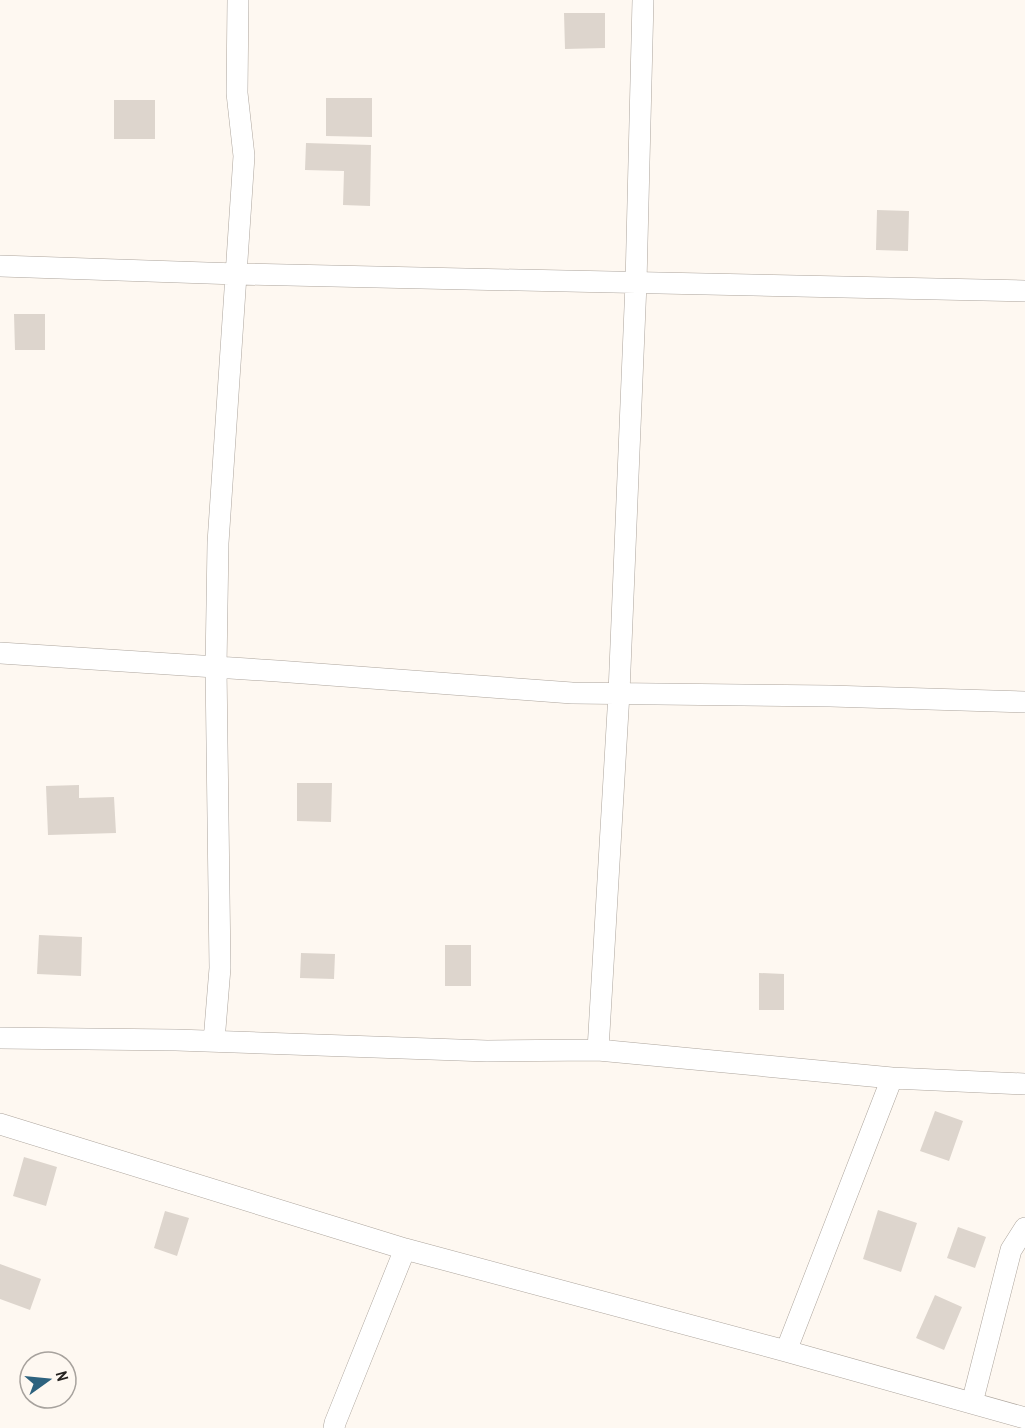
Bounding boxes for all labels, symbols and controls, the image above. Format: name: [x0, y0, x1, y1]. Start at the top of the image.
north arrow: [18, 1350, 78, 1410]
text: N: [51, 1369, 74, 1384]

